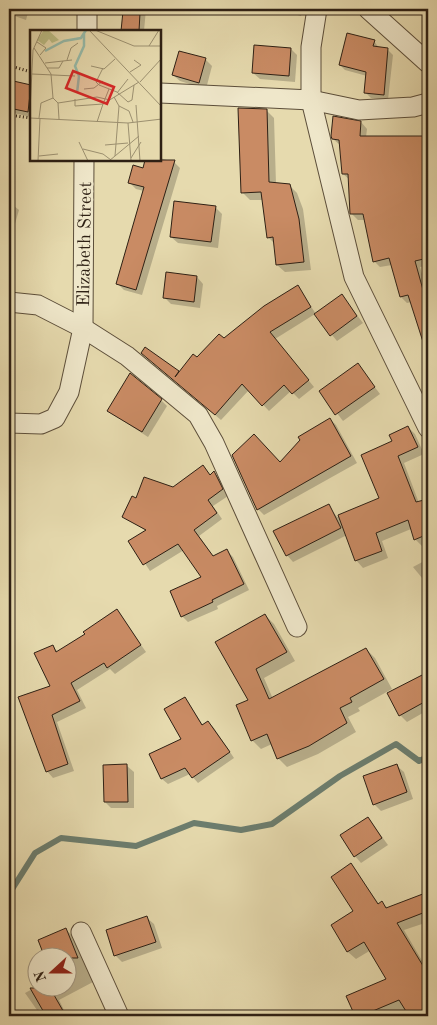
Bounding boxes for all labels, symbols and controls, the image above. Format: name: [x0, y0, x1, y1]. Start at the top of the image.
inset map: [30, 30, 161, 161]
street label: Elizabeth Street: [75, 181, 95, 307]
north arrow: [28, 948, 78, 998]
text: N: [32, 969, 49, 984]

